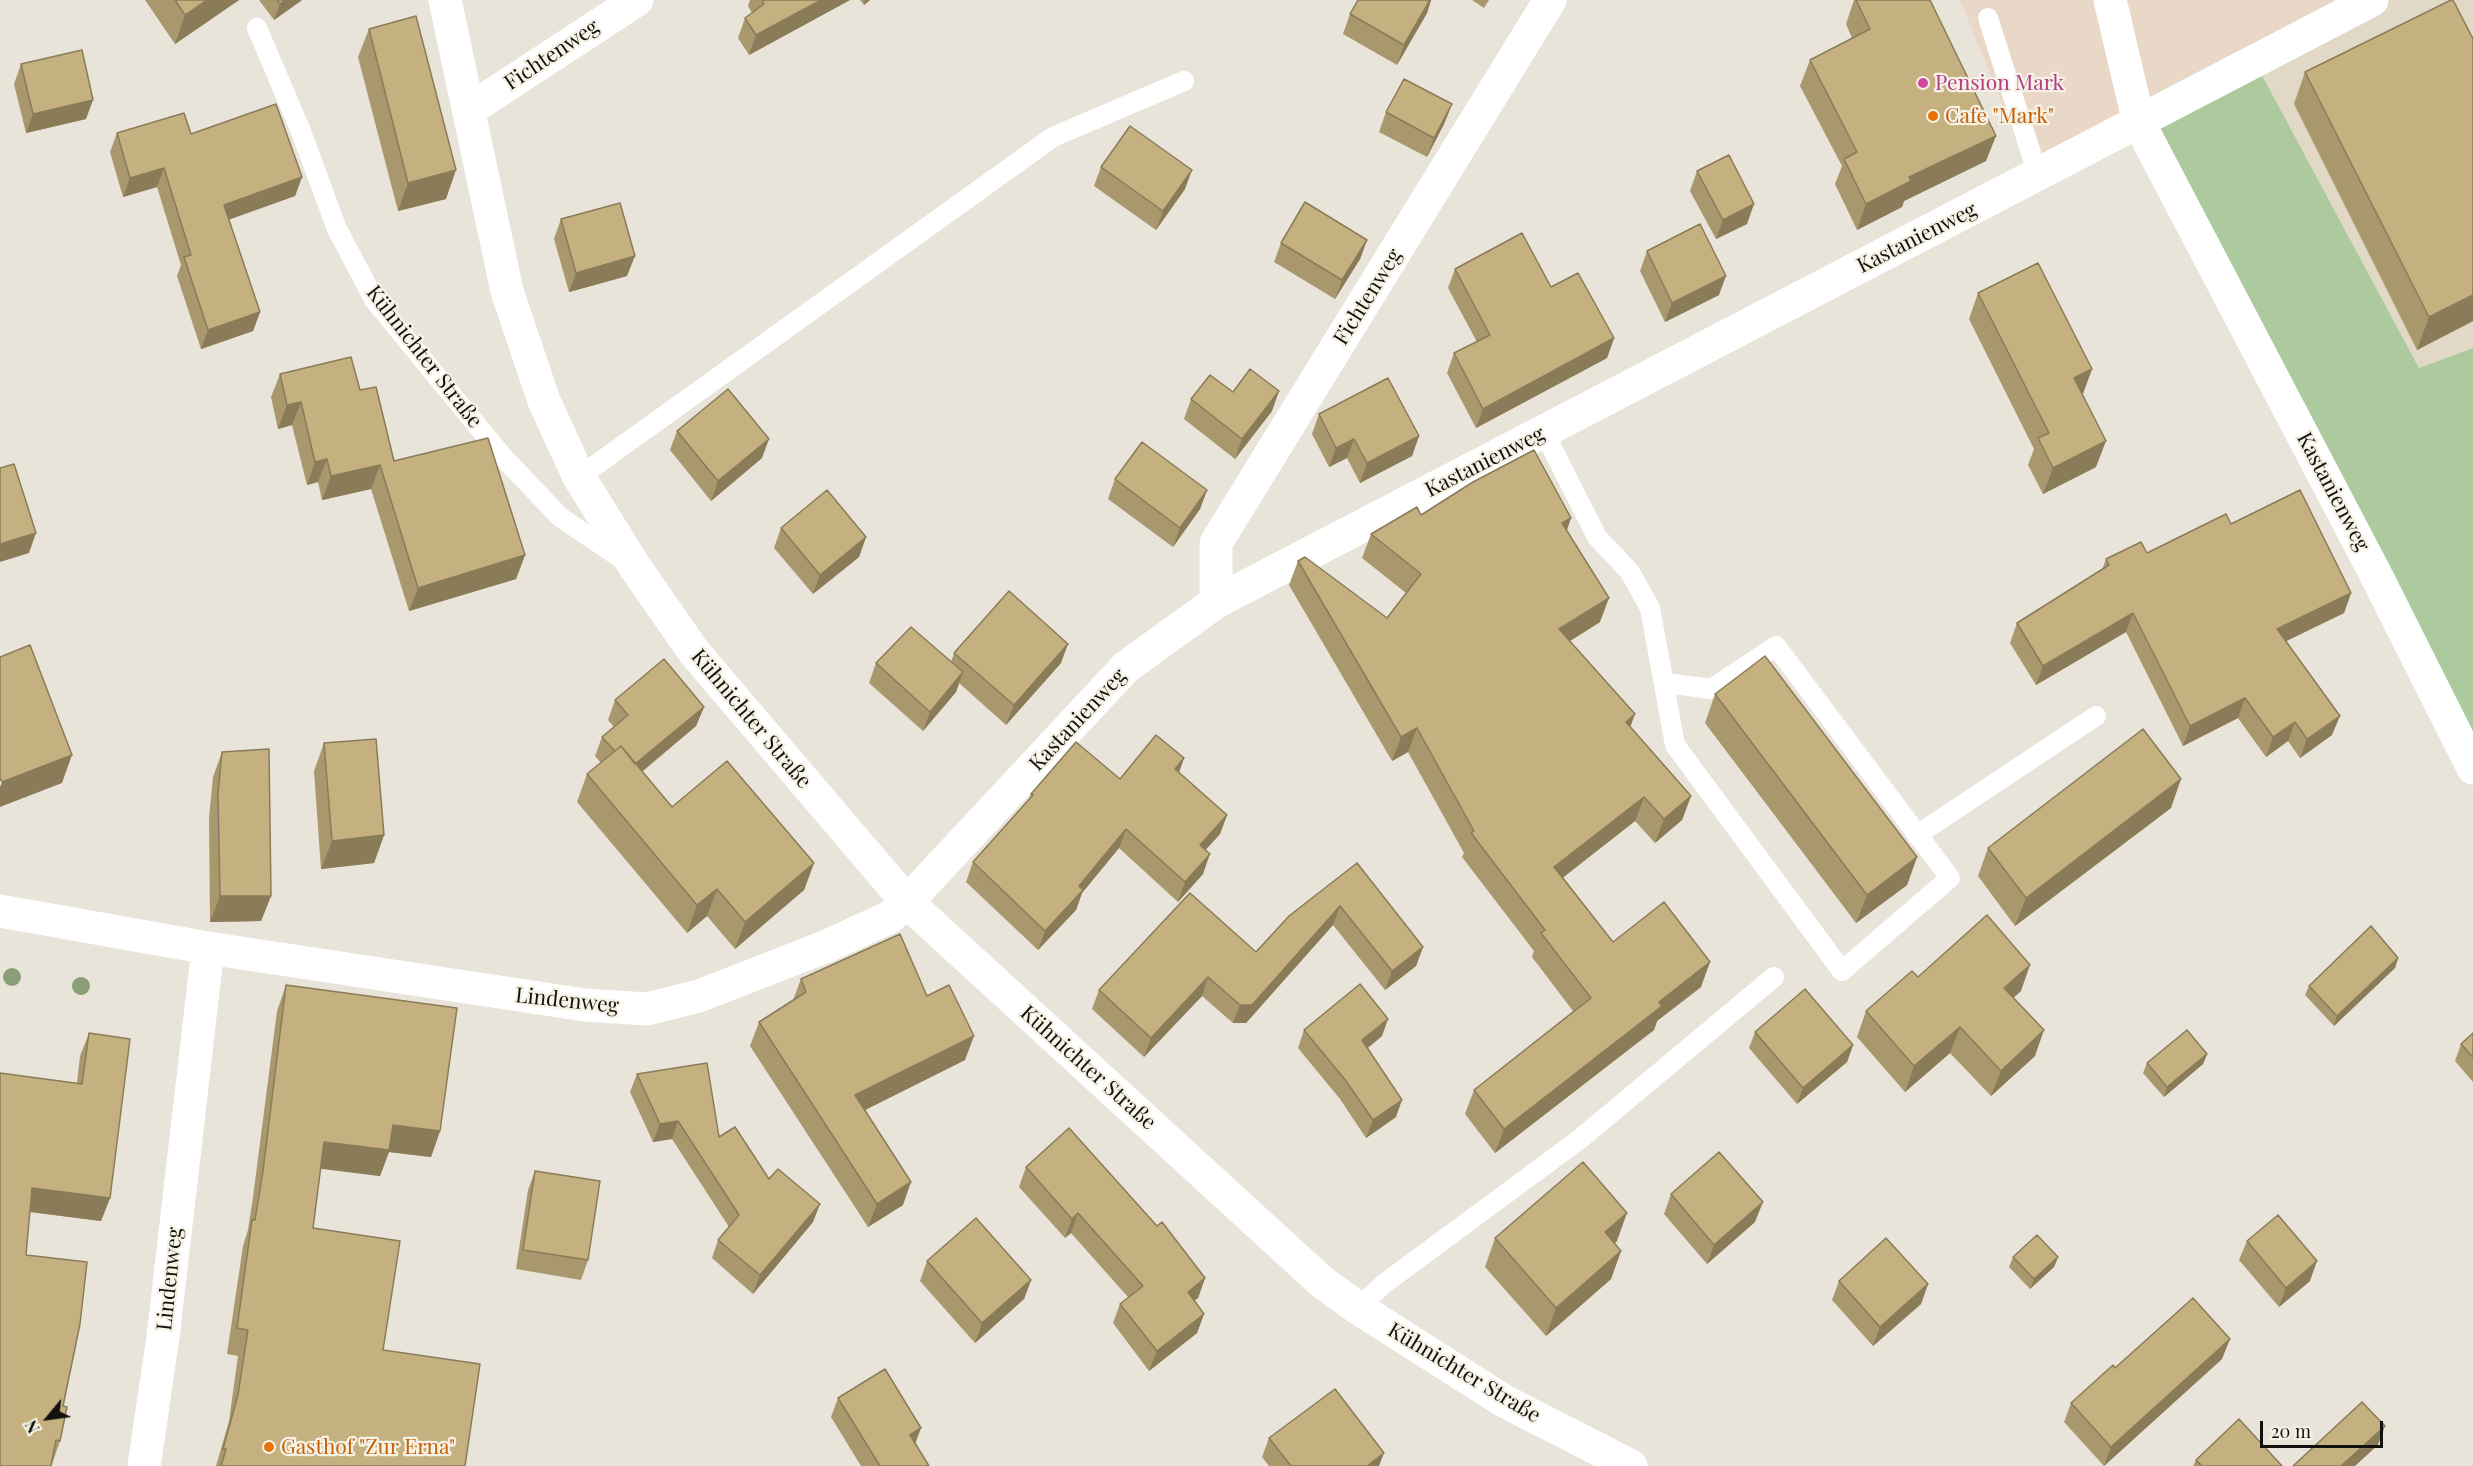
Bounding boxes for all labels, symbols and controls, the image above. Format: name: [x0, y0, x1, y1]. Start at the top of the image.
street label: Fichtenweg: [500, 14, 604, 96]
place label: Pension Mark: [1935, 70, 2064, 96]
marker: Pension Mark: [1916, 76, 1930, 90]
place label: Cafe "Mark": [1945, 103, 2054, 129]
marker: Cafe "Mark": [1926, 109, 1940, 123]
street label: Kastanienweg: [1853, 197, 1981, 279]
street label: Fichtenweg: [1328, 244, 1408, 350]
street label: Kühnichter Straße: [361, 281, 487, 433]
street label: Kastanienweg: [1421, 421, 1549, 503]
street label: Kastanienweg: [2291, 428, 2375, 556]
street label: Kühnichter Straße: [686, 644, 816, 794]
street label: Kastanienweg: [1024, 664, 1132, 776]
street label: Lindenweg: [514, 983, 620, 1019]
street label: Kühnichter Straße: [1015, 1001, 1161, 1135]
street label: Lindenweg: [152, 1226, 188, 1332]
street label: Kühnichter Straße: [1383, 1317, 1545, 1429]
north arrow: [18, 1388, 78, 1448]
scale bar: [2263, 1409, 2386, 1447]
text: N: [20, 1417, 44, 1437]
text: 20 m: [2271, 1419, 2311, 1443]
place label: Gasthof "Zur Erna": [281, 1434, 455, 1460]
marker: Gasthof "Zur Erna": [262, 1440, 276, 1454]

